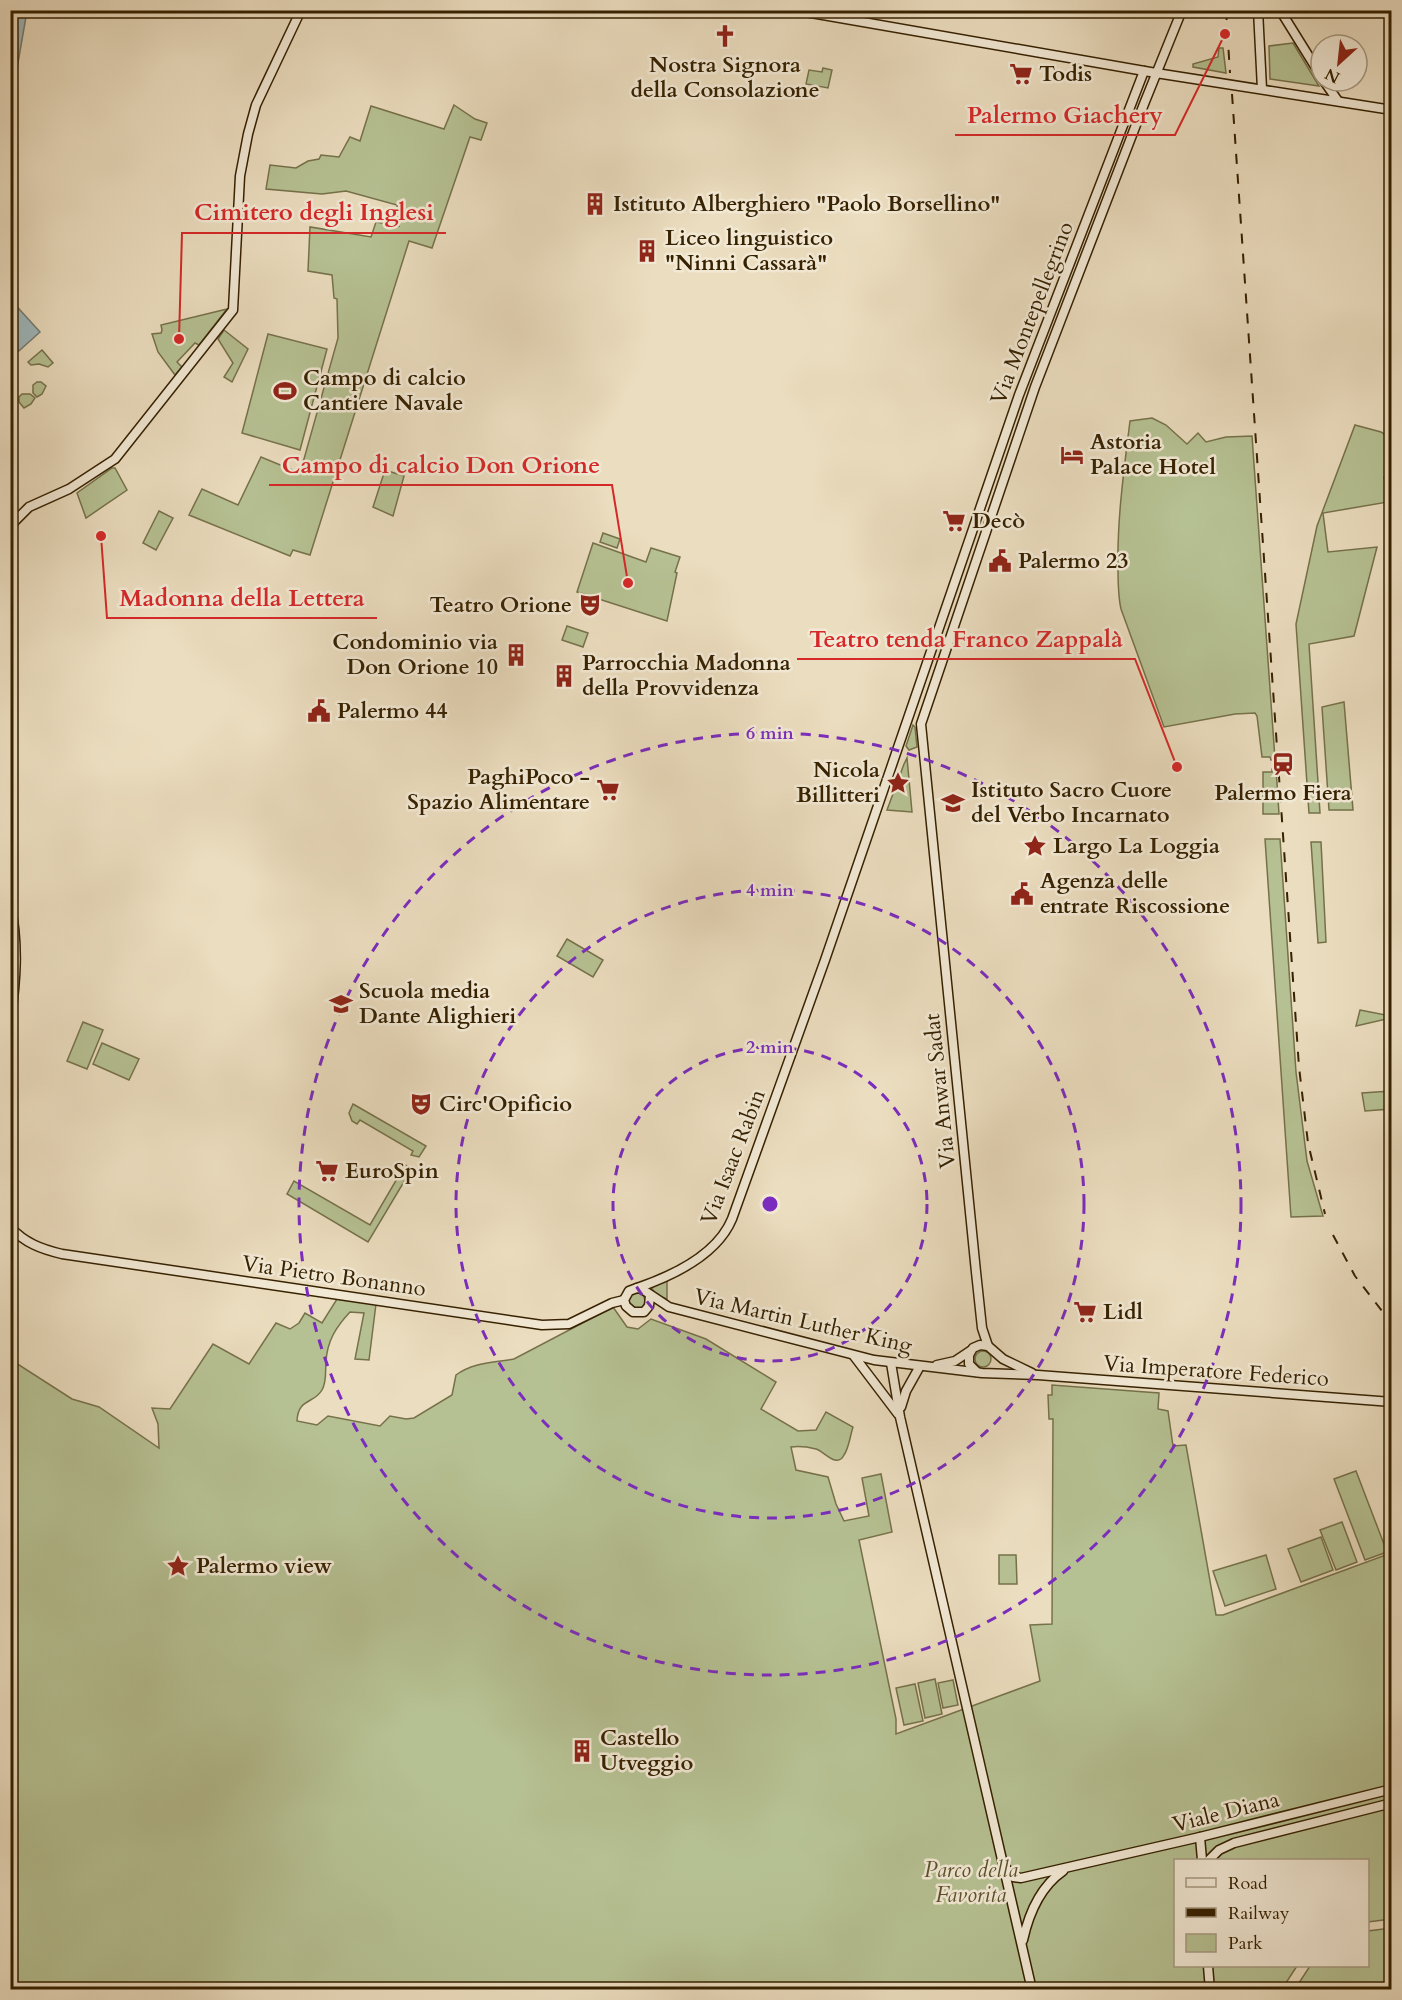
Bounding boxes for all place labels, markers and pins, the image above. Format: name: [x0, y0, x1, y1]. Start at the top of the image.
church icon: Nostra Signora della Consolazione: [712, 23, 738, 49]
place label: Nostra Signora della Consolazione: [630, 50, 820, 105]
place label: Todis: [1039, 59, 1092, 89]
supermarket icon: Todis: [1008, 61, 1034, 87]
callout: Palermo Giachery: [955, 93, 1175, 135]
place label: Istituto Alberghiero "Paolo Borsellino": [613, 189, 1000, 219]
callout: Cimitero degli Inglesi: [182, 191, 446, 233]
building icon: Istituto Alberghiero "Paolo Borsellino": [582, 191, 608, 217]
place label: Liceo linguistico "Ninni Cassarà": [665, 223, 833, 278]
building icon: Liceo linguistico "Ninni Cassarà": [634, 238, 660, 264]
place label: Campo di calcio Cantiere Navale: [303, 363, 466, 418]
sports icon: Campo di calcio Cantiere Navale: [272, 378, 298, 404]
place label: Astoria Palace Hotel: [1090, 427, 1216, 482]
hotel icon: Astoria Palace Hotel: [1059, 442, 1085, 468]
callout: Campo di calcio Don Orione: [269, 443, 612, 485]
place label: Decò: [972, 506, 1025, 536]
supermarket icon: Decò: [941, 508, 967, 534]
place label: Palermo 23: [1018, 546, 1129, 576]
public building icon: Palermo 23: [987, 548, 1013, 574]
callout: Madonna della Lettera: [107, 576, 377, 618]
place label: Teatro Orione: [429, 590, 572, 620]
theatre icon: Teatro Orione: [577, 592, 603, 618]
callout: Teatro tenda Franco Zappalà: [797, 617, 1135, 659]
place label: Condominio via Don Orione 10: [332, 627, 498, 682]
building icon: Condominio via Don Orione 10: [503, 642, 529, 668]
place label: Parrocchia Madonna della Provvidenza: [582, 648, 791, 703]
building icon: Parrocchia Madonna della Provvidenza: [551, 663, 577, 689]
place label: Palermo 44: [337, 696, 448, 726]
public building icon: Palermo 44: [306, 698, 332, 724]
station icon: Palermo Fiera: [1270, 751, 1296, 777]
place label: Nicola Billitteri: [796, 755, 880, 810]
place label: PaghiPoco - Spazio Alimentare: [407, 762, 590, 817]
place icon: Nicola Billitteri: [885, 770, 911, 796]
place label: Istituto Sacro Cuore del Verbo Incarnato: [971, 775, 1172, 830]
supermarket icon: PaghiPoco - Spazio Alimentare: [595, 777, 621, 803]
place label: Palermo Fiera: [1214, 778, 1352, 808]
school or university icon: Istituto Sacro Cuore del Verbo Incarnato: [940, 790, 966, 816]
place label: Largo La Loggia: [1053, 831, 1220, 861]
place icon: Largo La Loggia: [1022, 833, 1048, 859]
place label: Agenza delle entrate Riscossione: [1040, 866, 1230, 921]
public building icon: Agenza delle entrate Riscossione: [1009, 881, 1035, 907]
place label: Scuola media Dante Alighieri: [359, 976, 516, 1031]
school or university icon: Scuola media Dante Alighieri: [328, 991, 354, 1017]
place label: Circ'Opificio: [439, 1089, 572, 1119]
theatre icon: Circ'Opificio: [408, 1091, 434, 1117]
place label: EuroSpin: [345, 1156, 439, 1186]
supermarket icon: EuroSpin: [314, 1158, 340, 1184]
centre of rings: [760, 1194, 780, 1214]
place label: Lidl: [1103, 1297, 1143, 1327]
supermarket icon: Lidl: [1072, 1299, 1098, 1325]
place label: Palermo view: [196, 1551, 332, 1581]
place icon: Palermo view: [165, 1553, 191, 1579]
place label: Castello Utveggio: [600, 1723, 693, 1778]
building icon: Castello Utveggio: [569, 1738, 595, 1764]

